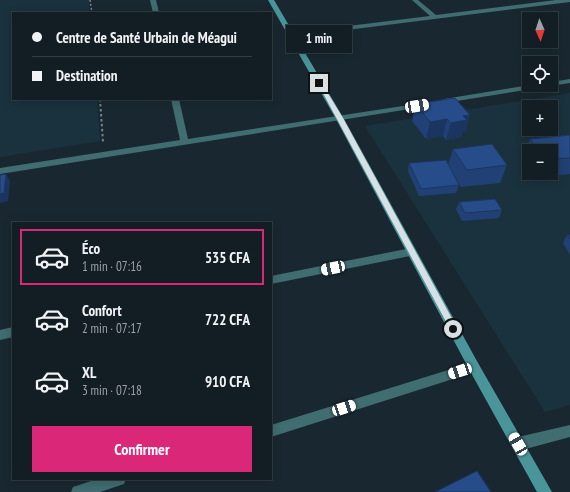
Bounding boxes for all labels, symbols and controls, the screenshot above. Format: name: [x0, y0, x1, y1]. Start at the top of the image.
north arrow: [522, 12, 558, 48]
map controls: [522, 12, 558, 180]
callout: 1 min: [286, 25, 352, 53]
text: Centre de Santé Urbain de Méagui: [56, 28, 237, 47]
text: 1 min: [306, 30, 332, 47]
button: locate: [522, 56, 558, 92]
text: Destination: [56, 66, 118, 85]
route end: [310, 74, 328, 92]
car: [404, 98, 430, 114]
button: +: [522, 100, 558, 136]
button: −: [522, 144, 558, 180]
icon: car: [34, 239, 70, 275]
text: Éco: [82, 239, 100, 258]
text: 535 CFA: [205, 248, 250, 267]
text: 1 min · 07:16: [82, 258, 142, 275]
car: [320, 260, 346, 276]
icon: car: [34, 301, 70, 337]
text: Confort: [82, 301, 122, 320]
text: 722 CFA: [205, 310, 250, 329]
text: 2 min · 07:17: [82, 320, 142, 337]
route start: [444, 320, 462, 338]
car: [447, 362, 473, 380]
icon: car: [34, 363, 70, 399]
text: XL: [82, 363, 96, 382]
text: 910 CFA: [205, 372, 250, 391]
text: 3 min · 07:18: [82, 382, 142, 399]
car: [331, 399, 357, 417]
button: Confirmer: [32, 426, 252, 472]
car: [507, 431, 529, 457]

